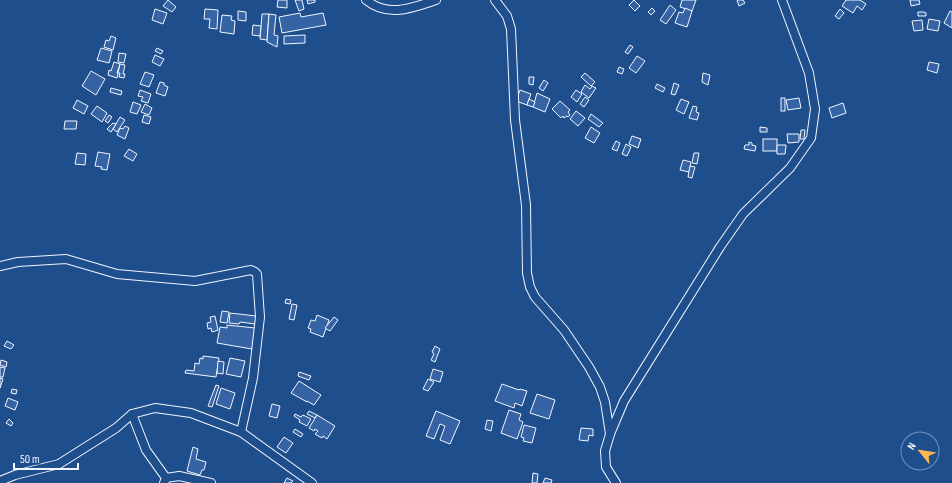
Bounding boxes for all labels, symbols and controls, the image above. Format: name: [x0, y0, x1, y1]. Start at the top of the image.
north arrow: [900, 431, 940, 471]
text: N: [905, 440, 919, 452]
scale bar: [14, 445, 78, 471]
text: 50 m: [20, 452, 40, 467]

